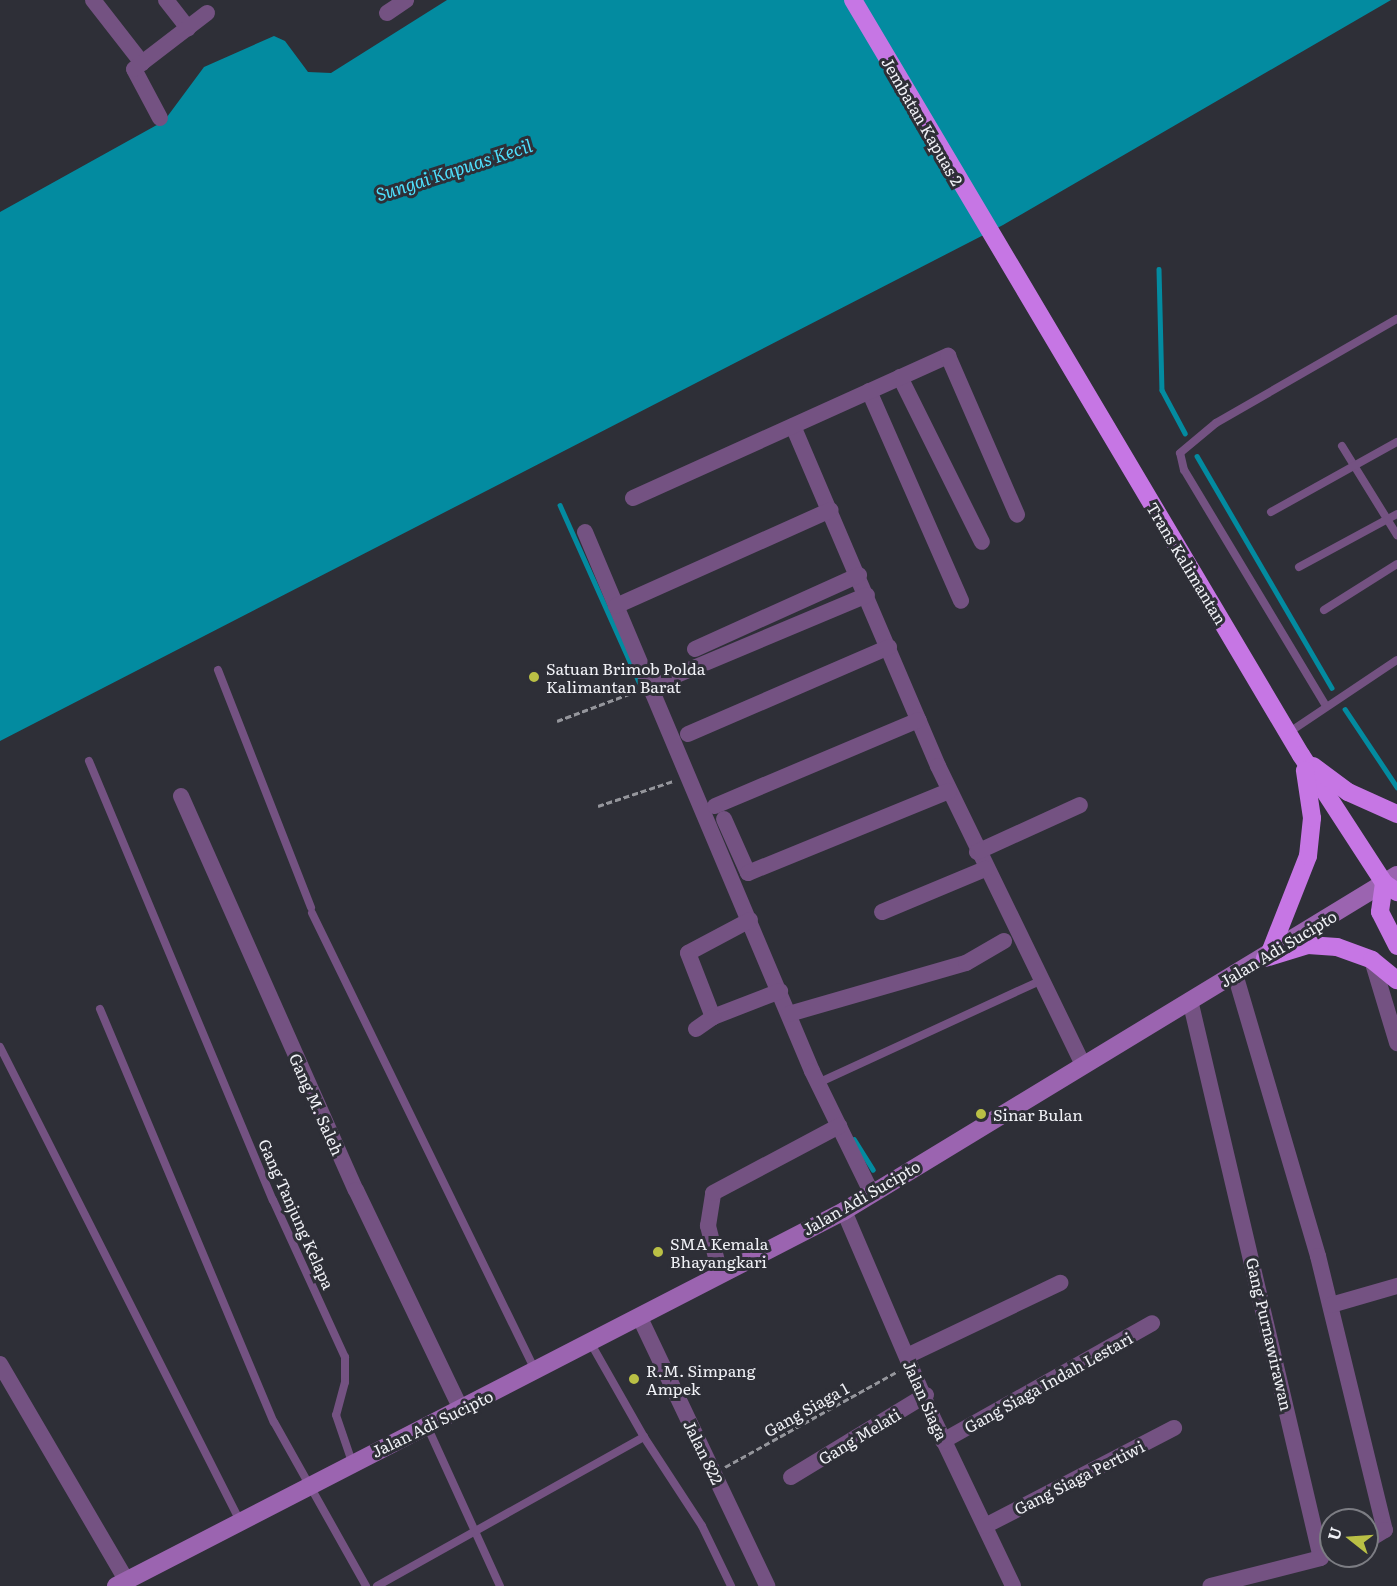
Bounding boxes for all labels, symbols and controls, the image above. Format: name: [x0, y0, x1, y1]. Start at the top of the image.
street label: Jembatan Kapuas 2: [878, 53, 968, 189]
water label: Sungai Kapuas Kecil: [373, 135, 535, 205]
street label: Trans Kalimantan: [1143, 499, 1231, 627]
place label: Satuan Brimob Polda Kalimantan Barat: [546, 658, 705, 696]
marker: Satuan Brimob Polda Kalimantan Barat: [527, 670, 541, 684]
street label: Jalan Adi Sucipto: [1216, 906, 1340, 990]
street label: Gang M. Saleh: [286, 1050, 348, 1158]
place label: Sinar Bulan: [993, 1104, 1083, 1124]
marker: Sinar Bulan: [974, 1107, 988, 1121]
street label: Gang Tanjung Kelapa: [255, 1136, 339, 1292]
street label: Jalan Adi Sucipto: [799, 1155, 923, 1239]
place label: SMA Kemala Bhayangkari: [670, 1233, 768, 1271]
marker: SMA Kemala Bhayangkari: [651, 1245, 665, 1259]
street label: Gang Purnawirawan: [1243, 1256, 1297, 1412]
street label: Gang Siaga Indah Lestari: [960, 1328, 1136, 1436]
street label: Jalan Siaga: [900, 1357, 952, 1443]
place label: R.M. Simpang Ampek: [646, 1360, 756, 1398]
marker: R.M. Simpang Ampek: [627, 1372, 641, 1386]
street label: Gang Siaga 1: [760, 1378, 852, 1440]
street label: Jalan Adi Sucipto: [368, 1385, 496, 1461]
street label: Gang Melati: [815, 1404, 903, 1468]
street label: Jalan 822: [680, 1417, 728, 1487]
street label: Gang Siaga Pertiwi: [1011, 1436, 1147, 1518]
north arrow: [1319, 1508, 1379, 1568]
text: U: [1320, 1524, 1347, 1543]

